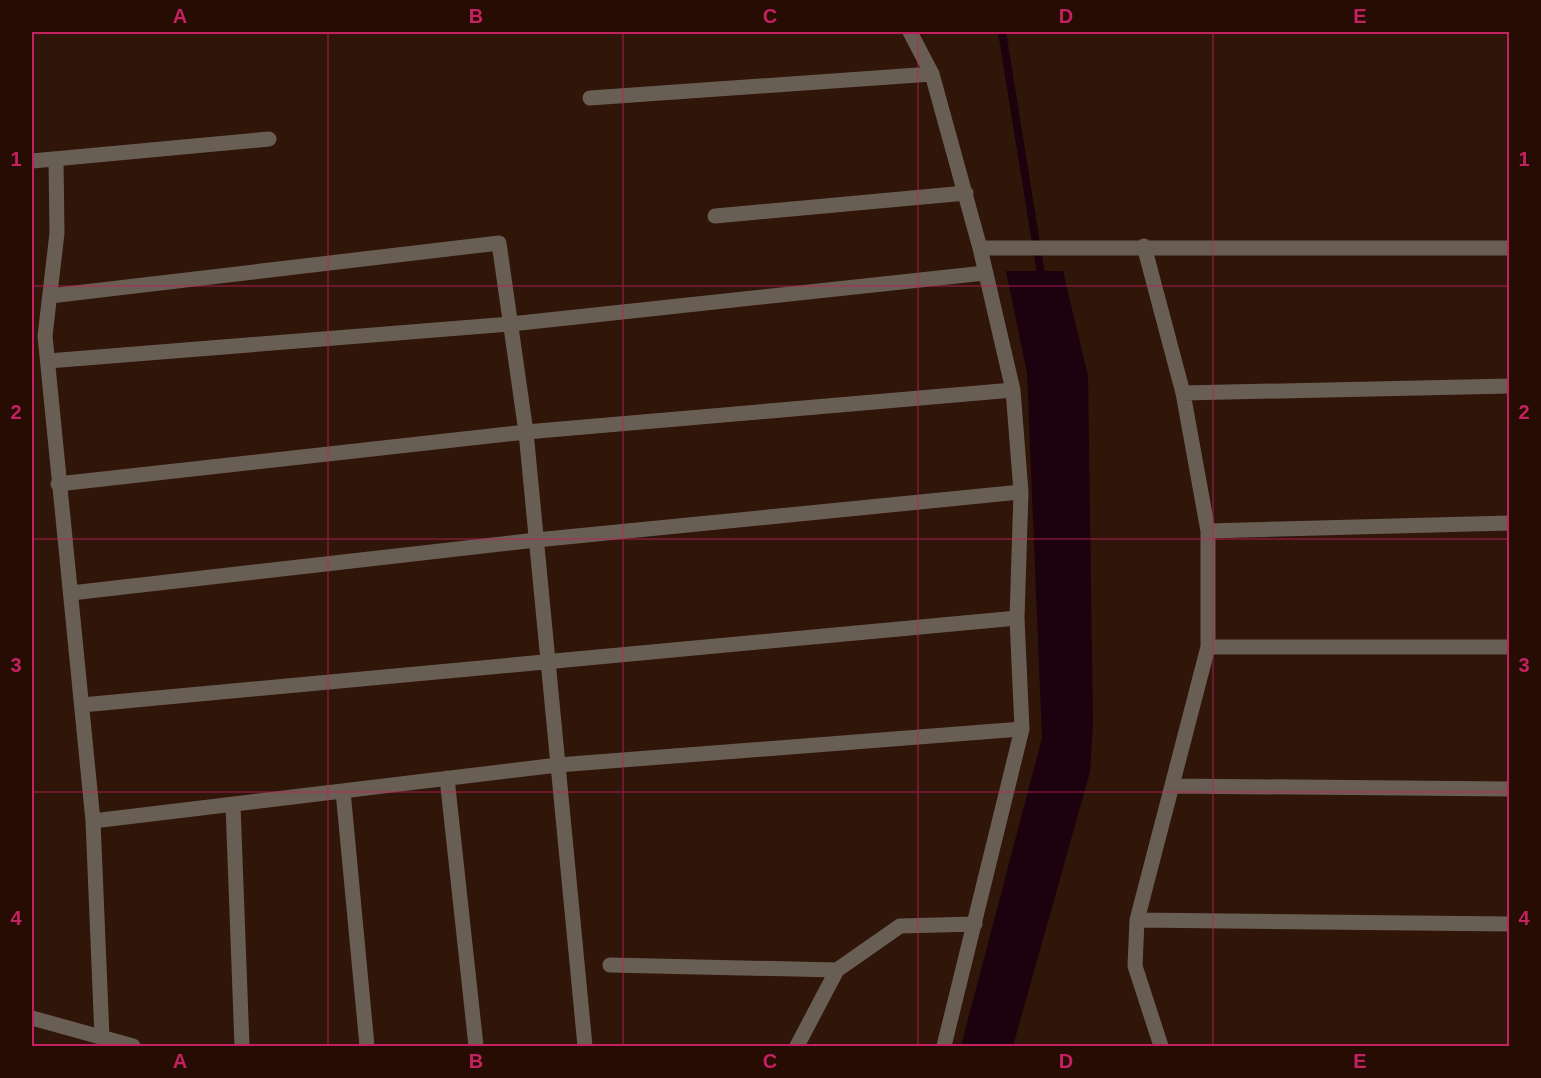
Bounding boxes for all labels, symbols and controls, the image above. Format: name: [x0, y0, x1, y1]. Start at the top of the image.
text: A: [173, 5, 187, 27]
text: B: [469, 5, 483, 27]
text: C: [763, 5, 777, 27]
text: D: [1059, 5, 1073, 27]
text: E: [1353, 5, 1367, 27]
text: 1: [10, 148, 22, 170]
text: 1: [1518, 148, 1530, 170]
text: 2: [10, 401, 22, 423]
text: 2: [1518, 401, 1530, 423]
text: 3: [10, 654, 22, 676]
text: 3: [1518, 654, 1530, 676]
text: 4: [10, 907, 22, 929]
text: 4: [1518, 907, 1530, 929]
text: A: [173, 1050, 187, 1072]
text: B: [469, 1050, 483, 1072]
text: C: [763, 1050, 777, 1072]
text: D: [1059, 1050, 1073, 1072]
text: E: [1353, 1050, 1367, 1072]

